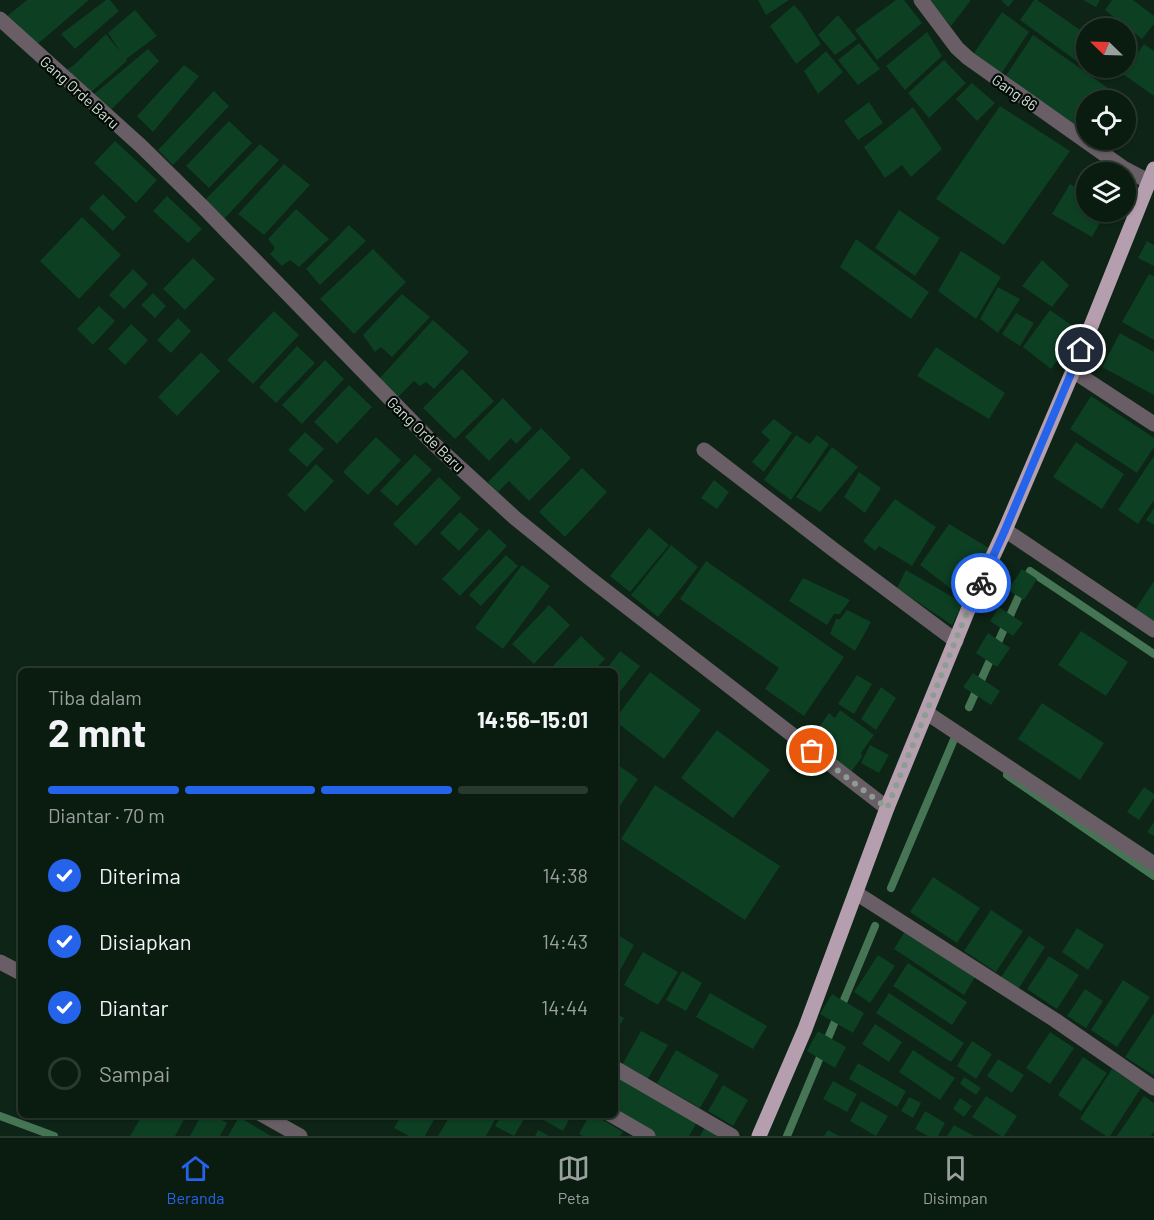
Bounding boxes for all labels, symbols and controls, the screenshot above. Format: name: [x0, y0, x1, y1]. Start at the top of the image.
north arrow: [1076, 18, 1136, 78]
map controls: [1076, 18, 1136, 222]
street label: Gang Orde Baru: [37, 52, 123, 132]
street label: Gang 86: [989, 70, 1041, 114]
button: locate: [1076, 90, 1136, 150]
button: layers: [1076, 162, 1136, 222]
pin: [1055, 324, 1106, 375]
icon: home: [1064, 333, 1097, 366]
street label: Gang Orde Baru: [384, 393, 468, 475]
courier: [951, 553, 1011, 613]
icon: bike: [965, 567, 998, 600]
text: Tiba dalam: [48, 685, 142, 709]
text: 14:56–15:01: [477, 706, 588, 732]
text: 2 mnt: [48, 708, 146, 755]
pin: [786, 725, 837, 776]
icon: bag: [795, 734, 828, 767]
text: Diantar · 70 m: [48, 803, 165, 827]
icon: check: [48, 859, 81, 892]
text: Diterima: [99, 862, 181, 888]
text: 14:38: [542, 863, 588, 887]
icon: check: [48, 925, 81, 958]
text: Disiapkan: [99, 928, 192, 954]
text: 14:43: [542, 929, 588, 953]
icon: check: [48, 991, 81, 1024]
text: Diantar: [99, 994, 169, 1020]
text: 14:44: [541, 995, 588, 1019]
text: Sampai: [99, 1060, 170, 1086]
tab: Beranda: [166, 1152, 224, 1207]
tab: Peta: [557, 1152, 590, 1207]
tab: Disimpan: [923, 1152, 988, 1207]

